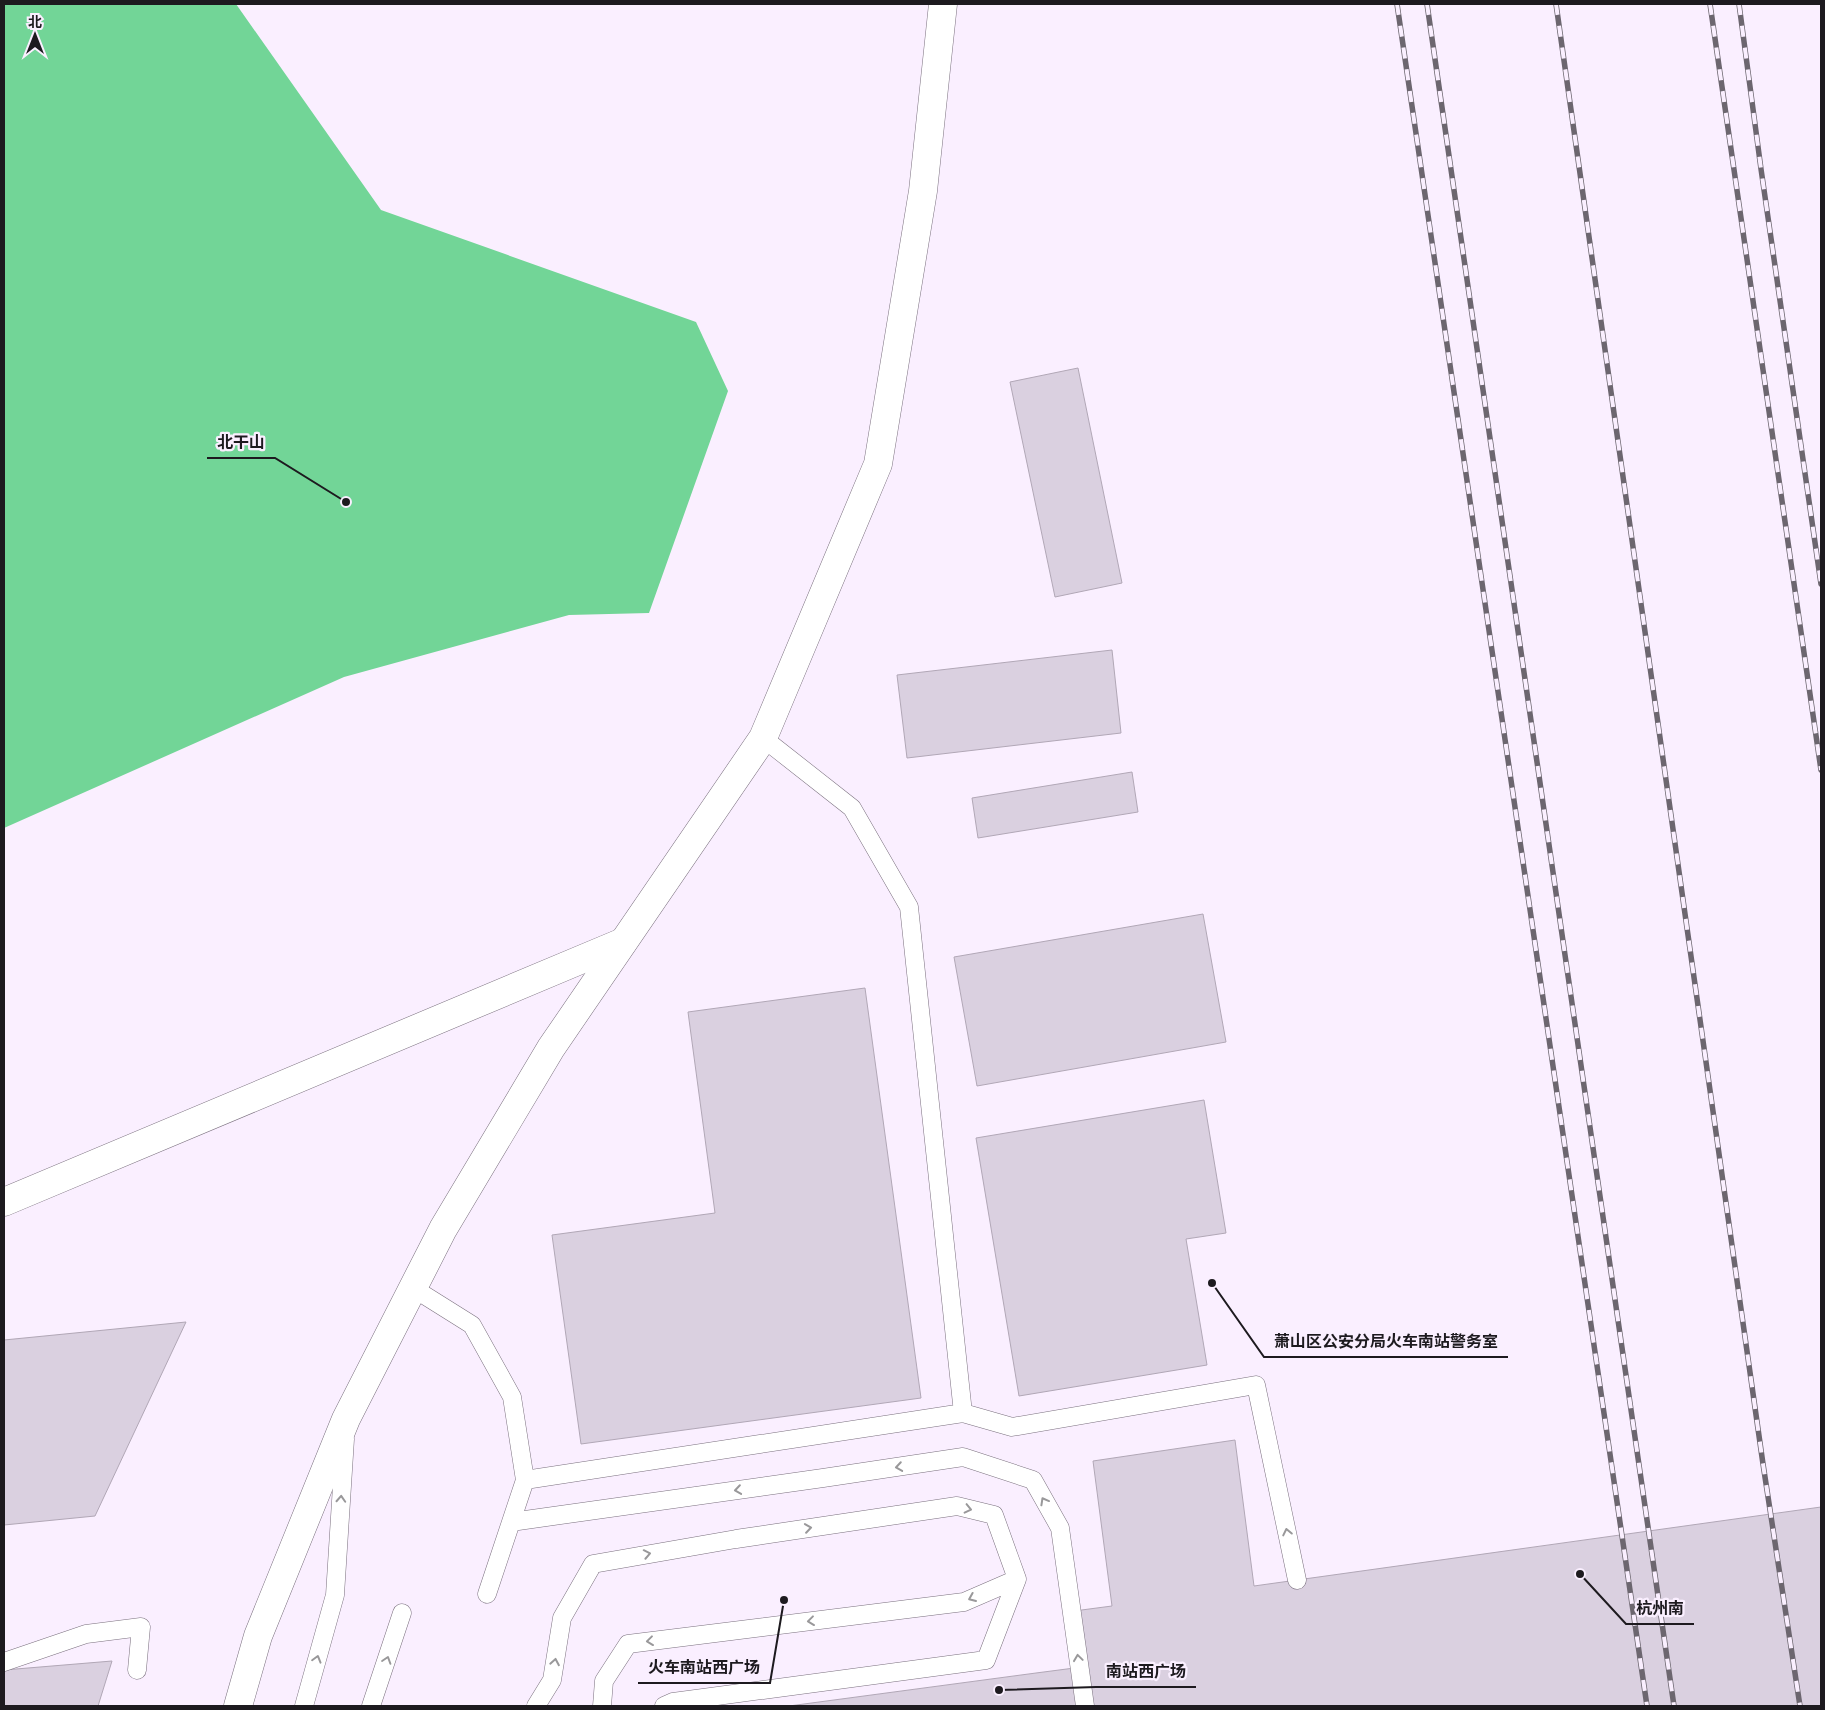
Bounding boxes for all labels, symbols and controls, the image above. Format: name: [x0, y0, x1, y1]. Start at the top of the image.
north arrow: [10, 10, 60, 60]
text: 北: [28, 14, 42, 30]
callout: 北干山: [207, 427, 275, 458]
text: 北干山: [217, 433, 265, 452]
callout: 萧山区公安分局火车南站警务室: [1264, 1326, 1508, 1357]
text: 萧山区公安分局火车南站警务室: [1274, 1332, 1498, 1351]
one-way arrow: [894, 1461, 903, 1471]
one-way arrow: [733, 1485, 742, 1495]
one-way arrow: [335, 1495, 346, 1503]
one-way arrow: [1041, 1497, 1051, 1506]
one-way arrow: [964, 1503, 973, 1514]
one-way arrow: [804, 1523, 812, 1534]
one-way arrow: [1282, 1528, 1293, 1536]
one-way arrow: [643, 1549, 652, 1559]
one-way arrow: [968, 1592, 977, 1603]
callout: 杭州南: [1626, 1593, 1694, 1624]
text: 杭州南: [1636, 1599, 1684, 1618]
one-way arrow: [807, 1615, 815, 1626]
one-way arrow: [646, 1636, 654, 1646]
callout: 火车南站西广场: [638, 1652, 770, 1683]
one-way arrow: [1073, 1654, 1084, 1662]
one-way arrow: [312, 1656, 322, 1664]
one-way arrow: [381, 1656, 391, 1665]
callout: 南站西广场: [1096, 1656, 1196, 1687]
one-way arrow: [549, 1658, 559, 1667]
text: 火车南站西广场: [648, 1658, 760, 1677]
text: 南站西广场: [1106, 1662, 1186, 1681]

